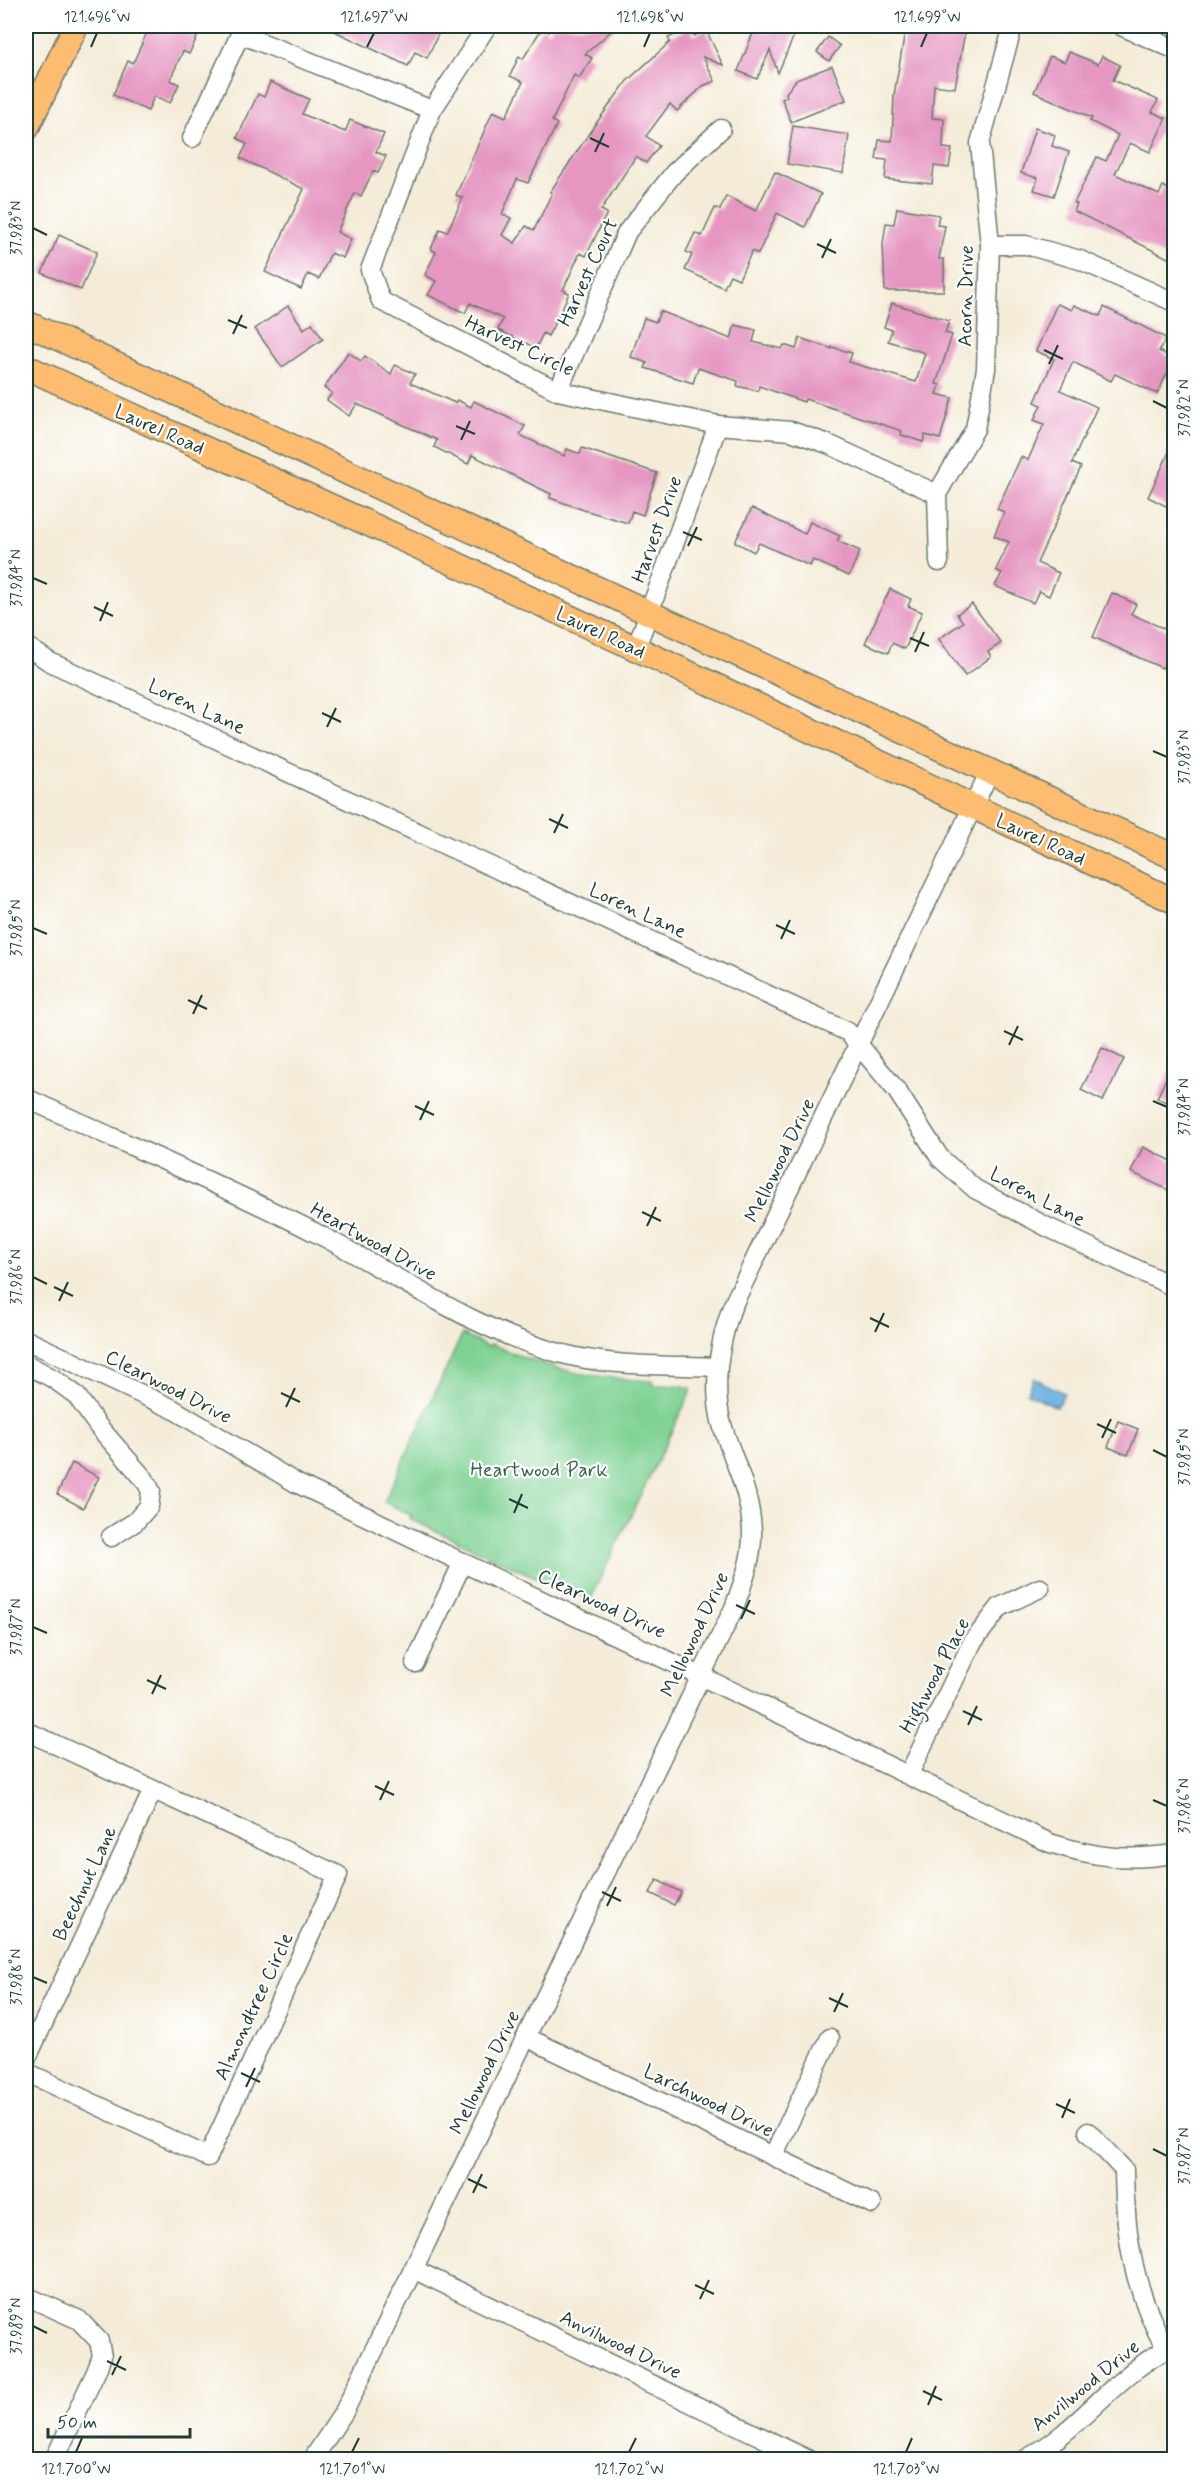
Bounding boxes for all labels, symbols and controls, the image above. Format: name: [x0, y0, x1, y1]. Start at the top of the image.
text: 121.696°W: [64, 8, 130, 28]
text: 121.697°W: [340, 8, 408, 28]
text: 121.698°W: [616, 8, 684, 28]
text: 121.699°W: [893, 8, 961, 28]
text: 37.983°N: [7, 201, 27, 255]
street label: Harvest Court: [552, 214, 625, 331]
street label: Acorn Drive: [952, 245, 981, 347]
street label: Harvest Circle: [460, 309, 578, 383]
text: 37.982°N: [1175, 379, 1195, 437]
street label: Laurel Road: [110, 399, 209, 462]
street label: Harvest Drive: [626, 472, 689, 587]
text: 37.984°N: [7, 549, 27, 607]
street label: Laurel Road: [551, 601, 650, 666]
street label: Loren Lane: [143, 673, 250, 742]
text: 37.983°N: [1175, 730, 1195, 784]
street label: Laurel Road: [991, 808, 1090, 873]
street label: Loren Lane: [584, 877, 691, 946]
text: 37.985°N: [7, 900, 27, 956]
text: 37.984°N: [1175, 1078, 1195, 1136]
street label: Mellowood Drive: [739, 1094, 822, 1227]
street label: Loren Lane: [985, 1161, 1090, 1234]
street label: Heartwood Drive: [305, 1196, 441, 1288]
text: 37.986°N: [7, 1249, 27, 1305]
street label: Clearwood Drive: [100, 1344, 236, 1431]
text: 37.985°N: [1175, 1429, 1195, 1485]
park label: Heartwood Park: [470, 1457, 608, 1484]
street label: Clearwood Drive: [533, 1563, 670, 1646]
street label: Mellowood Drive: [655, 1568, 736, 1702]
text: 37.987°N: [7, 1599, 27, 1655]
street label: Highwood Place: [894, 1613, 979, 1739]
text: 37.986°N: [1175, 1778, 1195, 1834]
street label: Beechnut Lane: [47, 1822, 124, 1946]
street label: Almondtree Circle: [208, 1928, 301, 2085]
text: 37.988°N: [7, 1949, 27, 2005]
street label: Mellowood Drive: [444, 2006, 527, 2139]
street label: Larchwood Drive: [639, 2058, 778, 2145]
text: 37.987°N: [1175, 2128, 1195, 2184]
text: 37.989°N: [7, 2298, 27, 2354]
street label: Anvilwood Drive: [555, 2304, 686, 2386]
street label: Anvilwood Drive: [1026, 2334, 1146, 2438]
scale bar: [48, 2401, 190, 2439]
text: 50 m: [57, 2411, 97, 2435]
text: 121.700°W: [41, 2460, 111, 2480]
text: 121.701°W: [319, 2460, 385, 2480]
text: 121.702°W: [594, 2460, 664, 2480]
text: 121.703°W: [873, 2460, 939, 2480]

